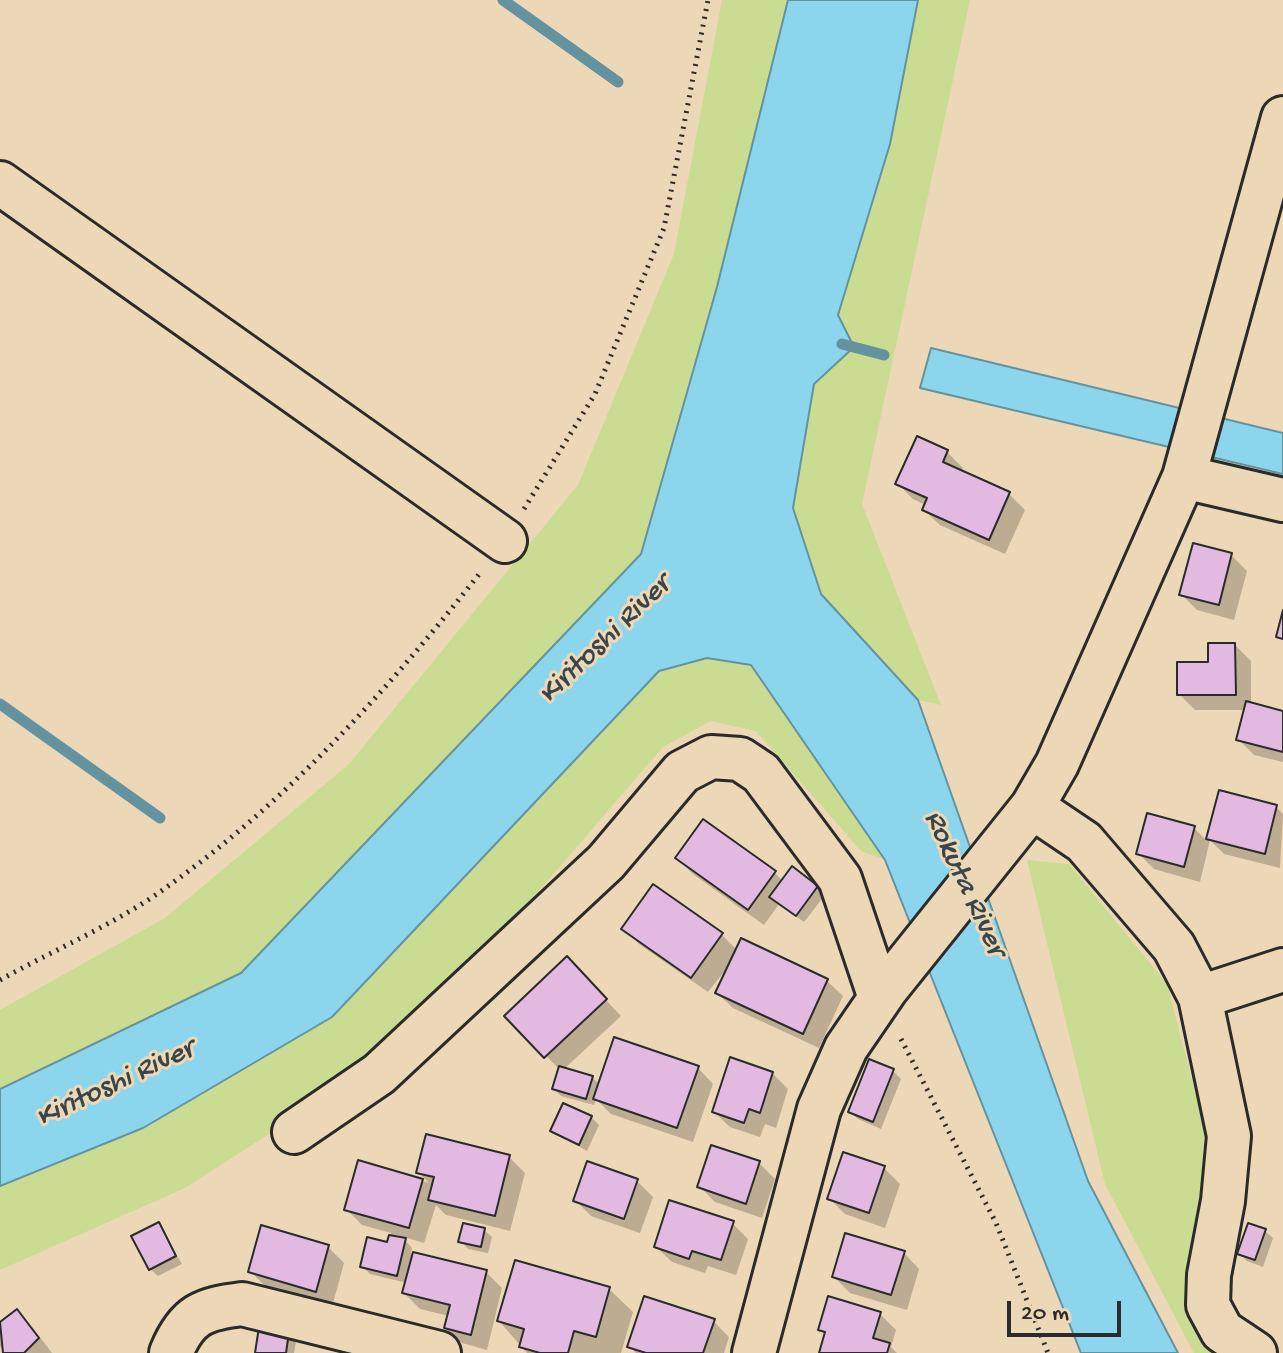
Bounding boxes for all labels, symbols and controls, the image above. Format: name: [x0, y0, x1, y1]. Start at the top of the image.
water label: Kiritoshi River: [532, 569, 680, 713]
water label: Rokuta River: [914, 806, 1012, 962]
water label: Kiritoshi River: [31, 1033, 201, 1137]
scale bar: [1011, 1285, 1125, 1335]
text: 20 m: [1021, 1300, 1069, 1329]

